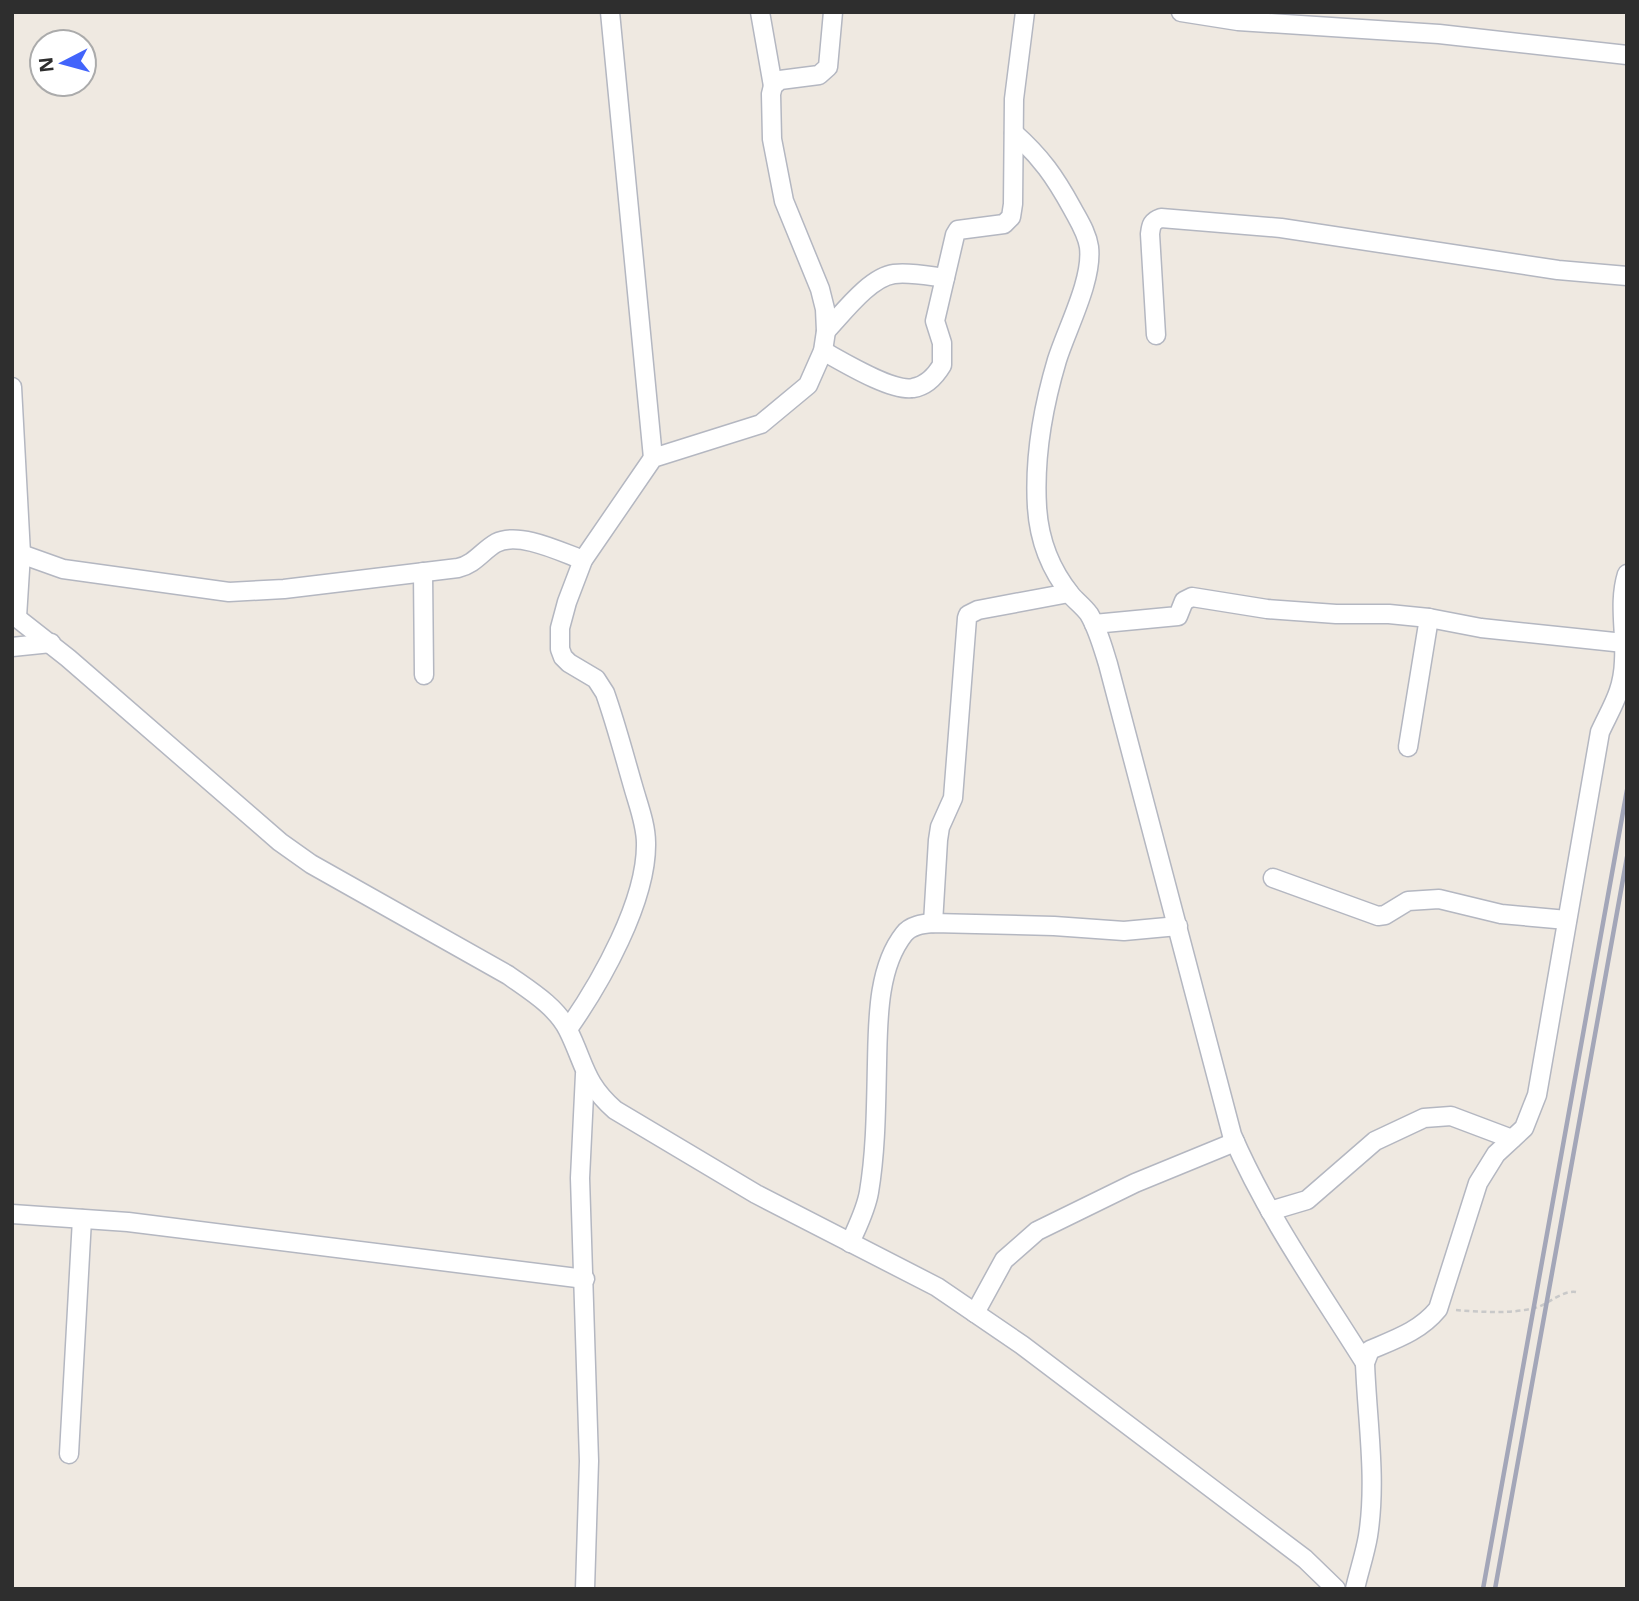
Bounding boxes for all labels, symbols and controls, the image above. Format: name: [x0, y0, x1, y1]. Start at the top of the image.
north arrow: [28, 28, 98, 98]
text: N: [32, 56, 60, 74]

